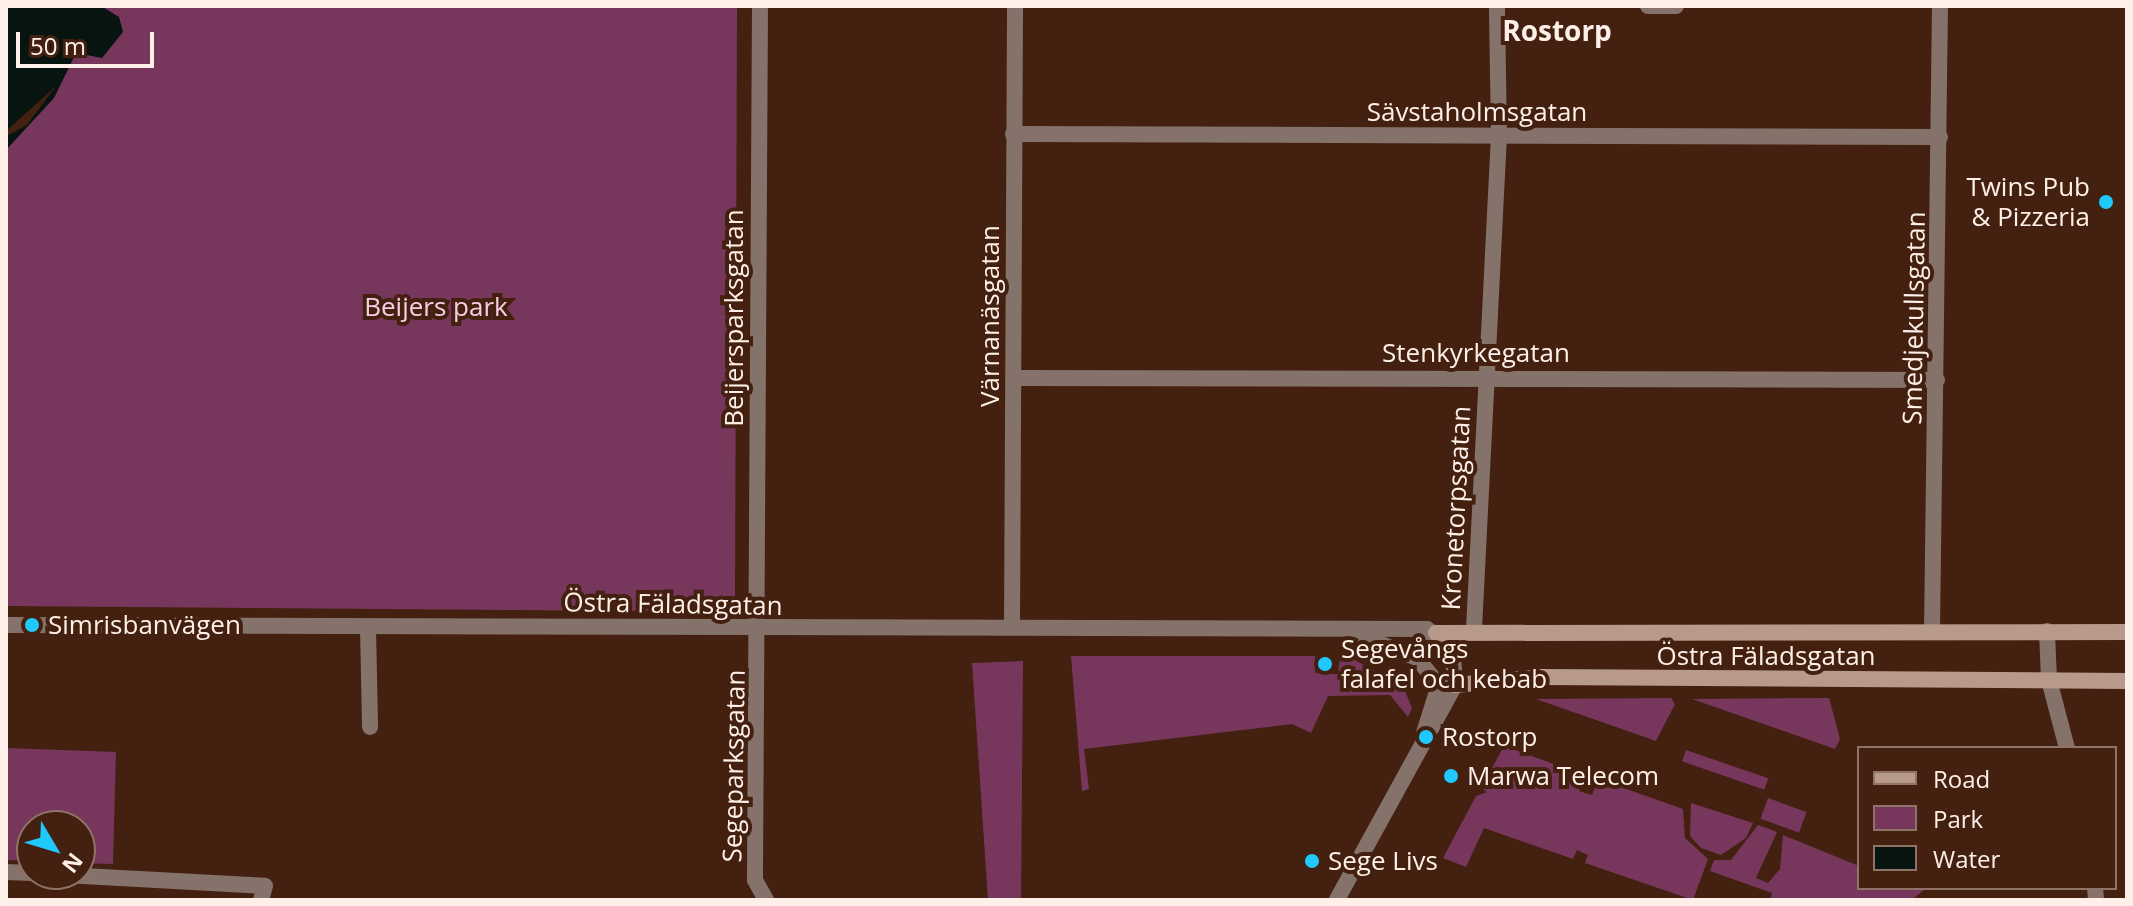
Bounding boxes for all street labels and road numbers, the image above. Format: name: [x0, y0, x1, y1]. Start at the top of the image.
street label: Sävstaholmsgatan: [1367, 96, 1587, 128]
street label: Beijersparksgatan: [718, 209, 750, 427]
street label: Smedjekullsgatan: [1897, 211, 1931, 425]
street label: Värnanäsgatan: [974, 225, 1006, 407]
street label: Stenkyrkegatan: [1382, 337, 1570, 369]
street label: Kronetorpsgatan: [1435, 405, 1477, 611]
street label: Östra Fäladsgatan: [563, 586, 783, 622]
street label: Östra Fäladsgatan: [1656, 640, 1876, 672]
street label: Segeparksgatan: [717, 669, 751, 863]

